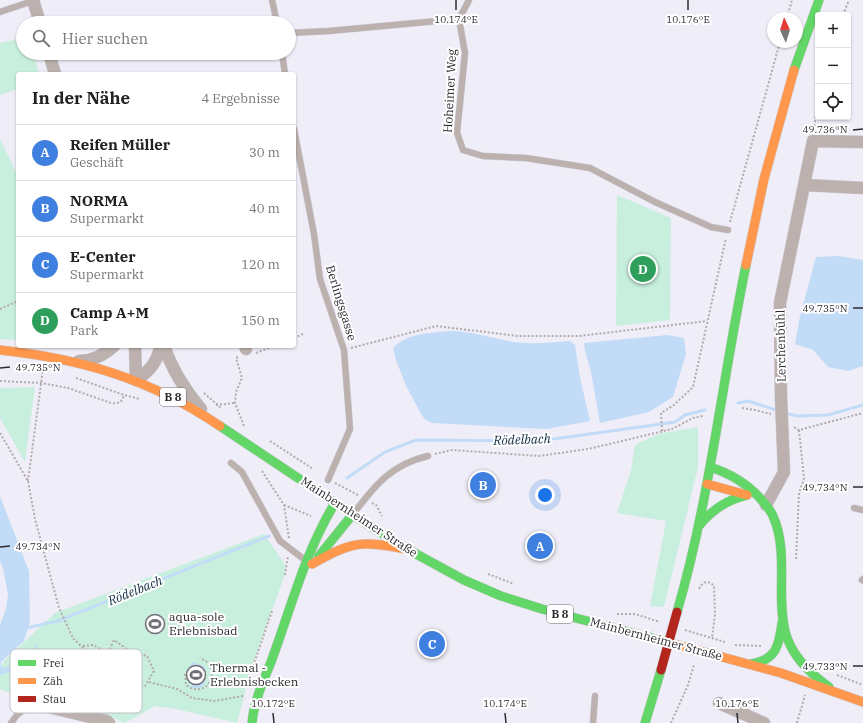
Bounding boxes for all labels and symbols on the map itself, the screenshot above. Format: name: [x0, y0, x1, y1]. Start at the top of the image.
north arrow: [767, 12, 803, 48]
text: 10.174°E: [434, 13, 478, 26]
text: 10.176°E: [666, 13, 710, 26]
street label: Hoheimer Weg: [440, 48, 459, 133]
text: 49.736°N: [802, 123, 848, 136]
pin: D: [630, 254, 656, 284]
street label: Berlingsgasse: [323, 263, 360, 342]
text: 49.735°N: [802, 302, 848, 315]
street label: Lerchenbühl: [772, 309, 789, 382]
text: 49.735°N: [15, 361, 61, 374]
road number: B 8: [160, 388, 186, 406]
water label: Rödelbach: [492, 430, 551, 449]
pin: B: [470, 470, 496, 500]
street label: Mainbernheimer Straße: [298, 473, 420, 560]
text: 49.734°N: [802, 481, 848, 494]
your location: [535, 485, 555, 505]
pin: A: [527, 531, 553, 561]
text: 49.734°N: [15, 540, 61, 553]
water label: Rödelbach: [104, 572, 165, 609]
road number: B 8: [547, 605, 573, 623]
place label: aqua-sole Erlebnisbad: [169, 609, 238, 638]
sports icon: aqua-sole Erlebnisbad: [144, 613, 166, 635]
street label: Mainbernheimer Straße: [588, 614, 724, 663]
pin: C: [419, 629, 445, 659]
legend: [10, 649, 142, 713]
text: Frei: [43, 656, 64, 670]
place label: Thermal - Erlebnisbecken: [210, 660, 299, 689]
text: 49.733°N: [802, 660, 848, 673]
sports icon: Thermal - Erlebnisbecken: [185, 664, 207, 686]
text: Zäh: [43, 674, 63, 688]
text: Stau: [43, 692, 66, 706]
text: 10.172°E: [251, 697, 295, 710]
text: 10.174°E: [483, 697, 527, 710]
text: 10.176°E: [715, 697, 759, 710]

